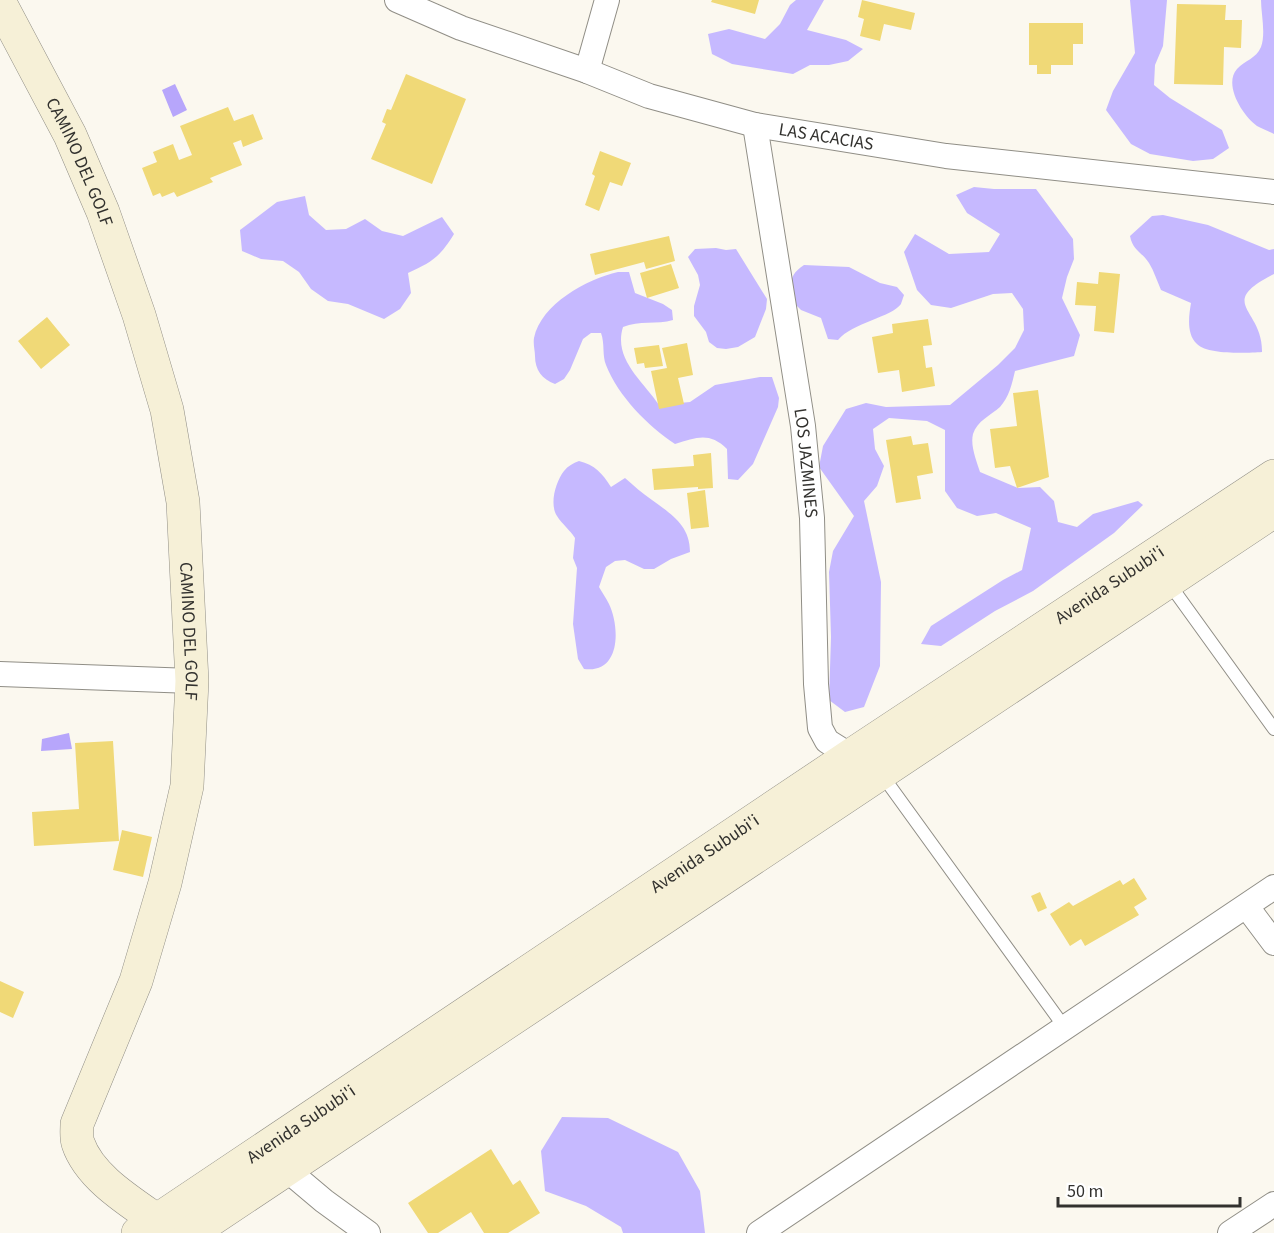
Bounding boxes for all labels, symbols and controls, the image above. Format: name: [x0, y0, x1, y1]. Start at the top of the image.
street label: CAMINO DEL GOLF: [40, 93, 120, 230]
street label: LAS ACACIAS: [777, 117, 876, 157]
street label: LOS JAZMINES: [788, 406, 824, 519]
street label: Avenida Sububi'i: [1050, 539, 1169, 630]
street label: CAMINO DEL GOLF: [174, 561, 205, 701]
street label: Avenida Sububi'i: [645, 808, 764, 899]
street label: Avenida Sububi'i: [241, 1078, 360, 1169]
scale bar: [1058, 1170, 1240, 1208]
text: 50 m: [1067, 1179, 1103, 1204]

